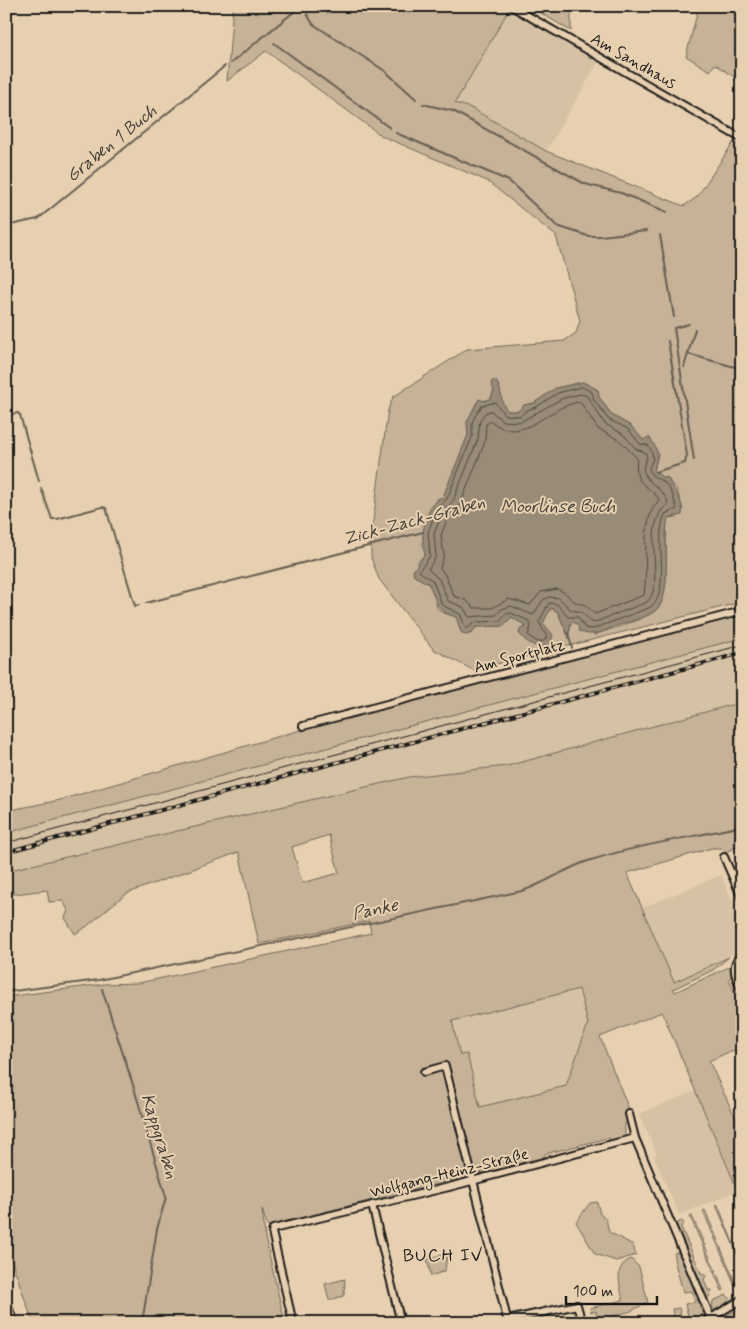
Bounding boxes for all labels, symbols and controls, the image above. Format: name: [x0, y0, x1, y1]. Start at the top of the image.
street label: Am Sandhaus: [587, 28, 680, 94]
water label: Graben 1 Buch: [61, 100, 162, 188]
water label: Zick-Zack-Graben: [341, 490, 488, 551]
water label: Moorlinse Buch: [501, 495, 616, 519]
street label: Am Sportplatz: [472, 634, 567, 679]
water label: Panke: [350, 893, 401, 927]
water label: Kappgraben: [135, 1091, 183, 1182]
street label: Wolfgang-Heinz-Straße: [368, 1144, 531, 1204]
district label: BUCH IV: [403, 1244, 483, 1268]
scale bar: [566, 1274, 657, 1306]
text: 100 m: [573, 1282, 613, 1302]

